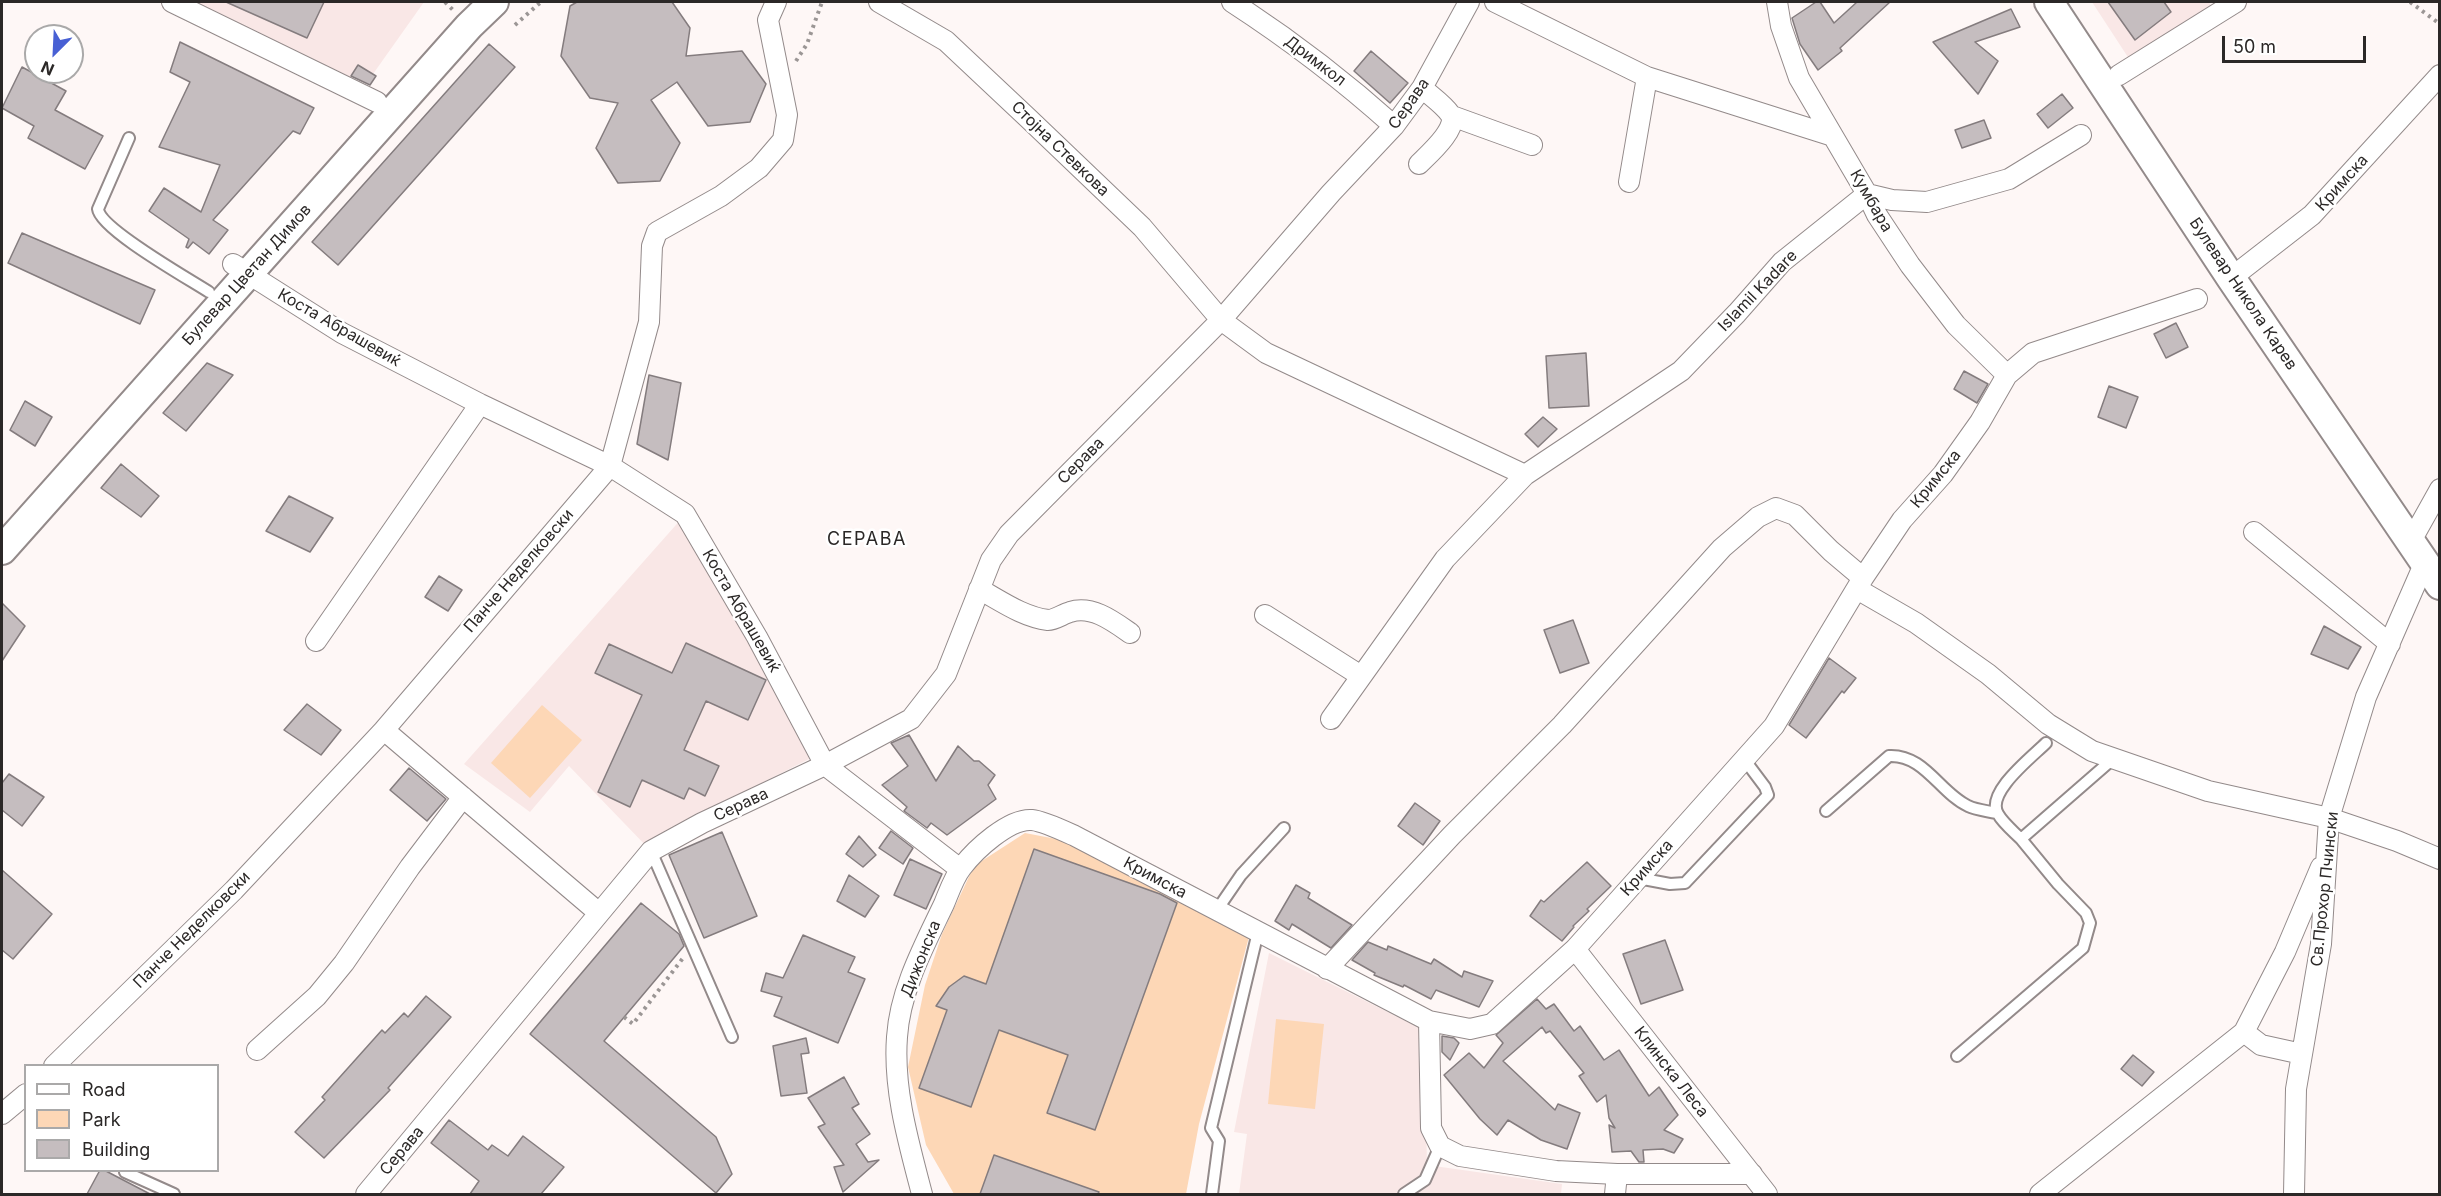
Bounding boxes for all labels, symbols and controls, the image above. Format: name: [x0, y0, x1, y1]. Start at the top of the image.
north arrow: [24, 24, 84, 84]
scale bar: [2225, 24, 2369, 62]
street label: Дримкол: [1281, 32, 1349, 90]
text: 50 m: [2233, 36, 2276, 57]
text: N: [38, 57, 57, 80]
street label: Серава: [1385, 75, 1433, 133]
street label: Стојна Стевкова: [1007, 97, 1113, 201]
street label: Кримска: [2312, 151, 2372, 215]
street label: Кумбара: [1845, 166, 1897, 236]
street label: Булевар Цветан Димов: [179, 200, 315, 350]
street label: Булевар Никола Карев: [2185, 214, 2301, 374]
street label: Islamil Kadare: [1714, 246, 1802, 336]
street label: Коста Абрашевиќ: [274, 285, 404, 371]
street label: Серава: [1054, 434, 1108, 488]
street label: Кримска: [1907, 446, 1965, 512]
street label: Панче Неделковски: [460, 505, 578, 637]
district label: СЕРАВА: [827, 529, 907, 551]
street label: Коста Абрашевиќ: [698, 546, 784, 676]
street label: Серава: [711, 784, 771, 826]
street label: Св.Прохор Пчински: [2307, 810, 2343, 968]
street label: Кримска: [1617, 836, 1677, 900]
street label: Кримска: [1120, 853, 1190, 903]
street label: Панче Неделковски: [130, 868, 254, 992]
street label: Дижонска: [897, 918, 945, 1000]
street label: Клинска Леса: [1630, 1023, 1712, 1121]
legend: [24, 1064, 219, 1172]
text: Road: [82, 1079, 125, 1100]
text: Park: [82, 1109, 121, 1130]
street label: Серава: [376, 1123, 428, 1179]
text: Building: [82, 1139, 150, 1160]

